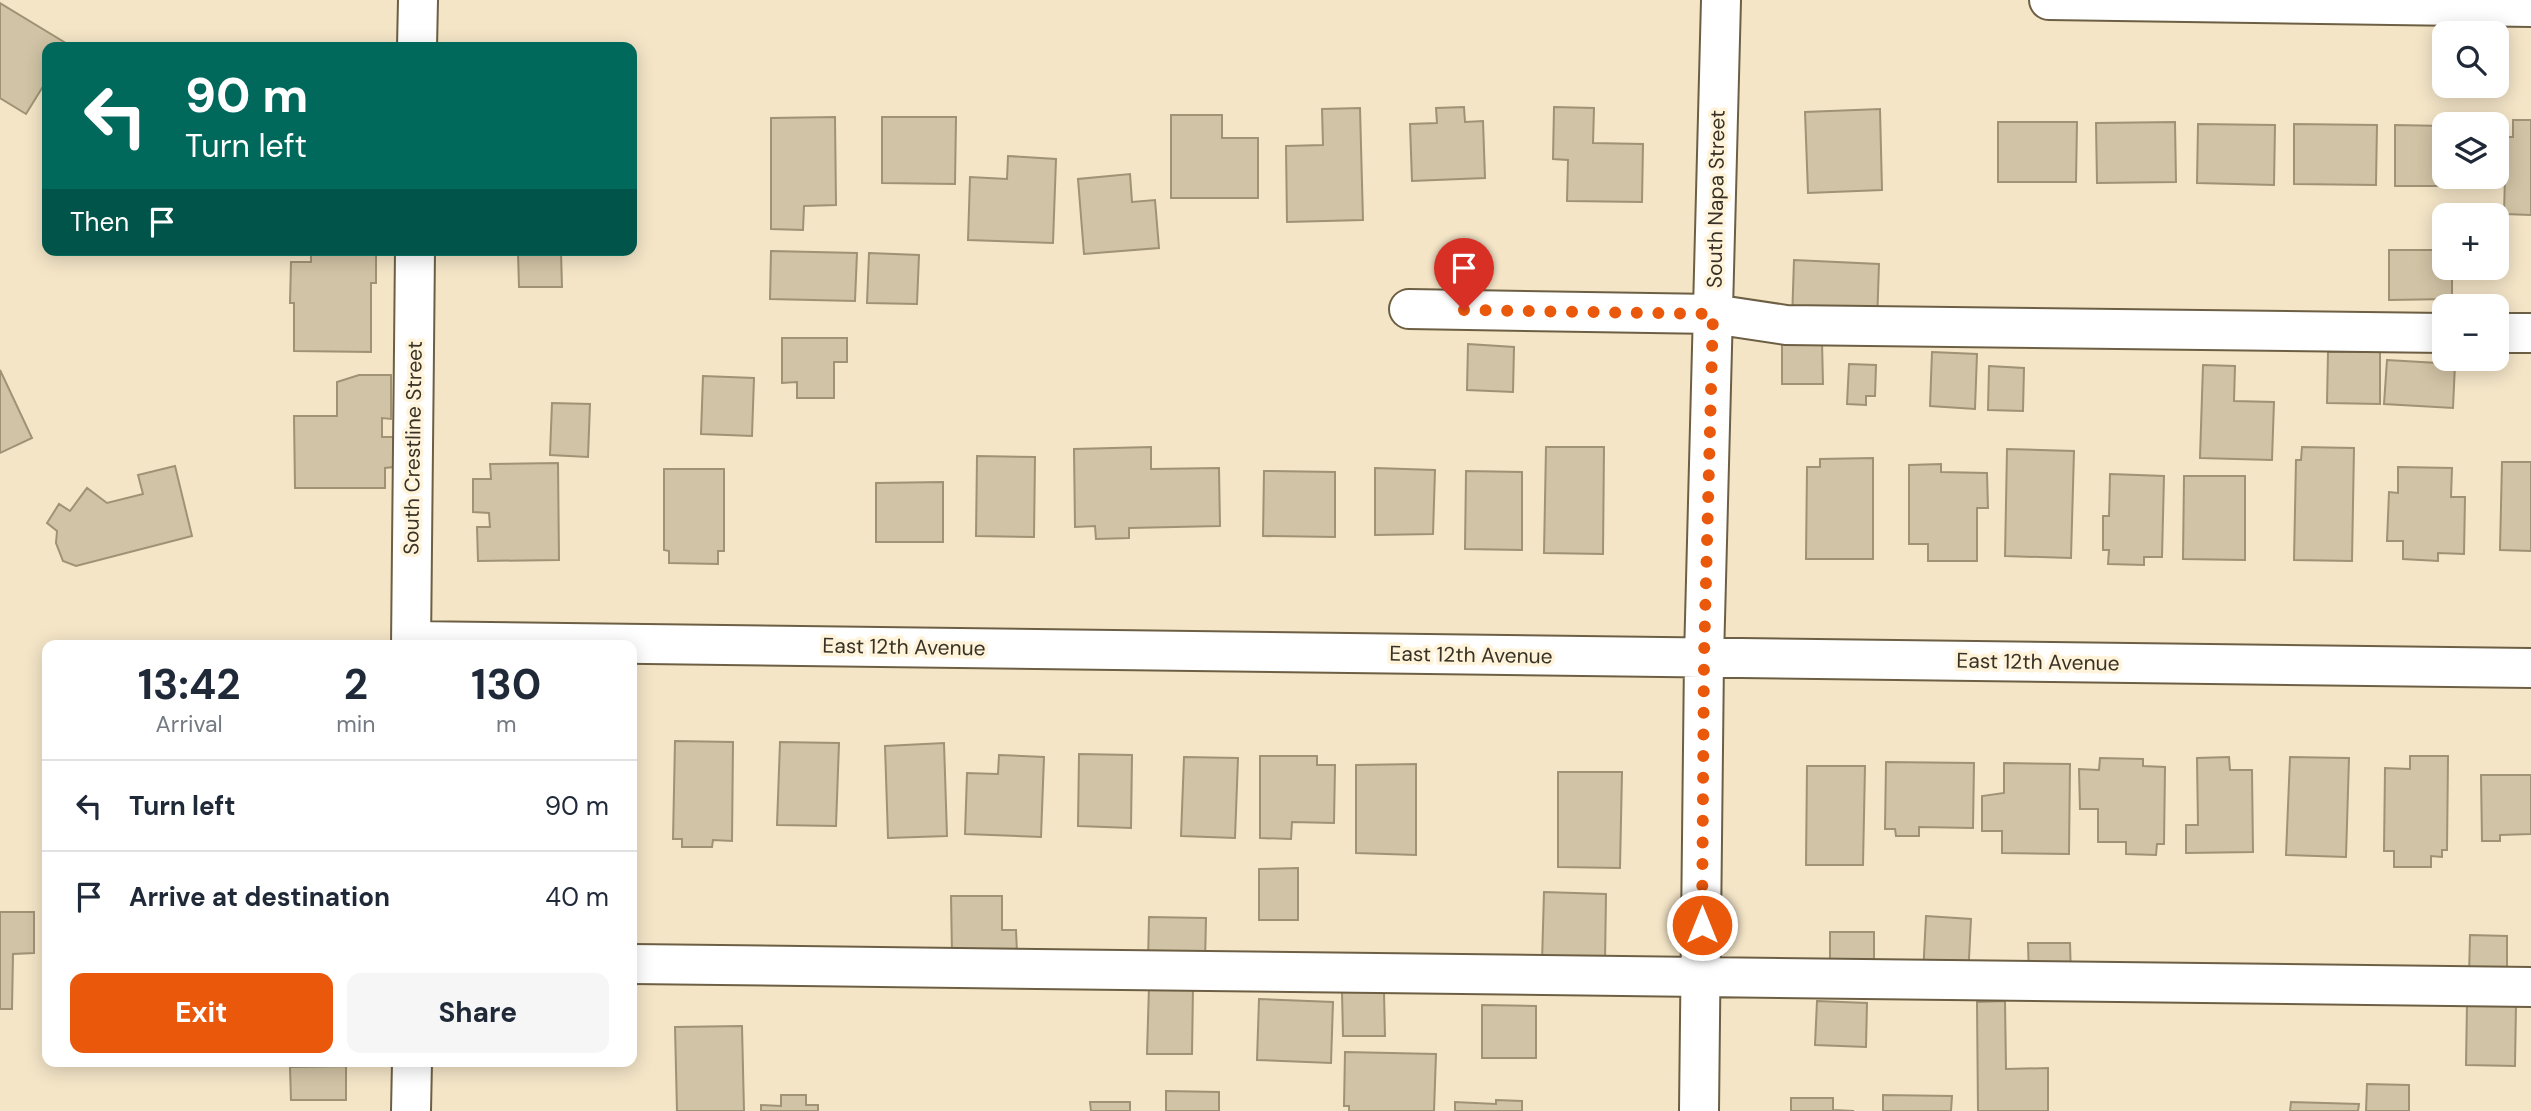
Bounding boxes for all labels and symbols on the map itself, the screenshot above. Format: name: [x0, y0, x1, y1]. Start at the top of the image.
street label: South Napa Street: [1700, 110, 1732, 288]
pin: [1434, 238, 1494, 310]
street label: South Crestline Street: [397, 341, 429, 555]
street label: East 12th Avenue: [822, 632, 986, 662]
street label: East 12th Avenue: [1389, 640, 1553, 670]
street label: East 12th Avenue: [1956, 647, 2120, 677]
position arrow: [1665, 888, 1739, 962]

